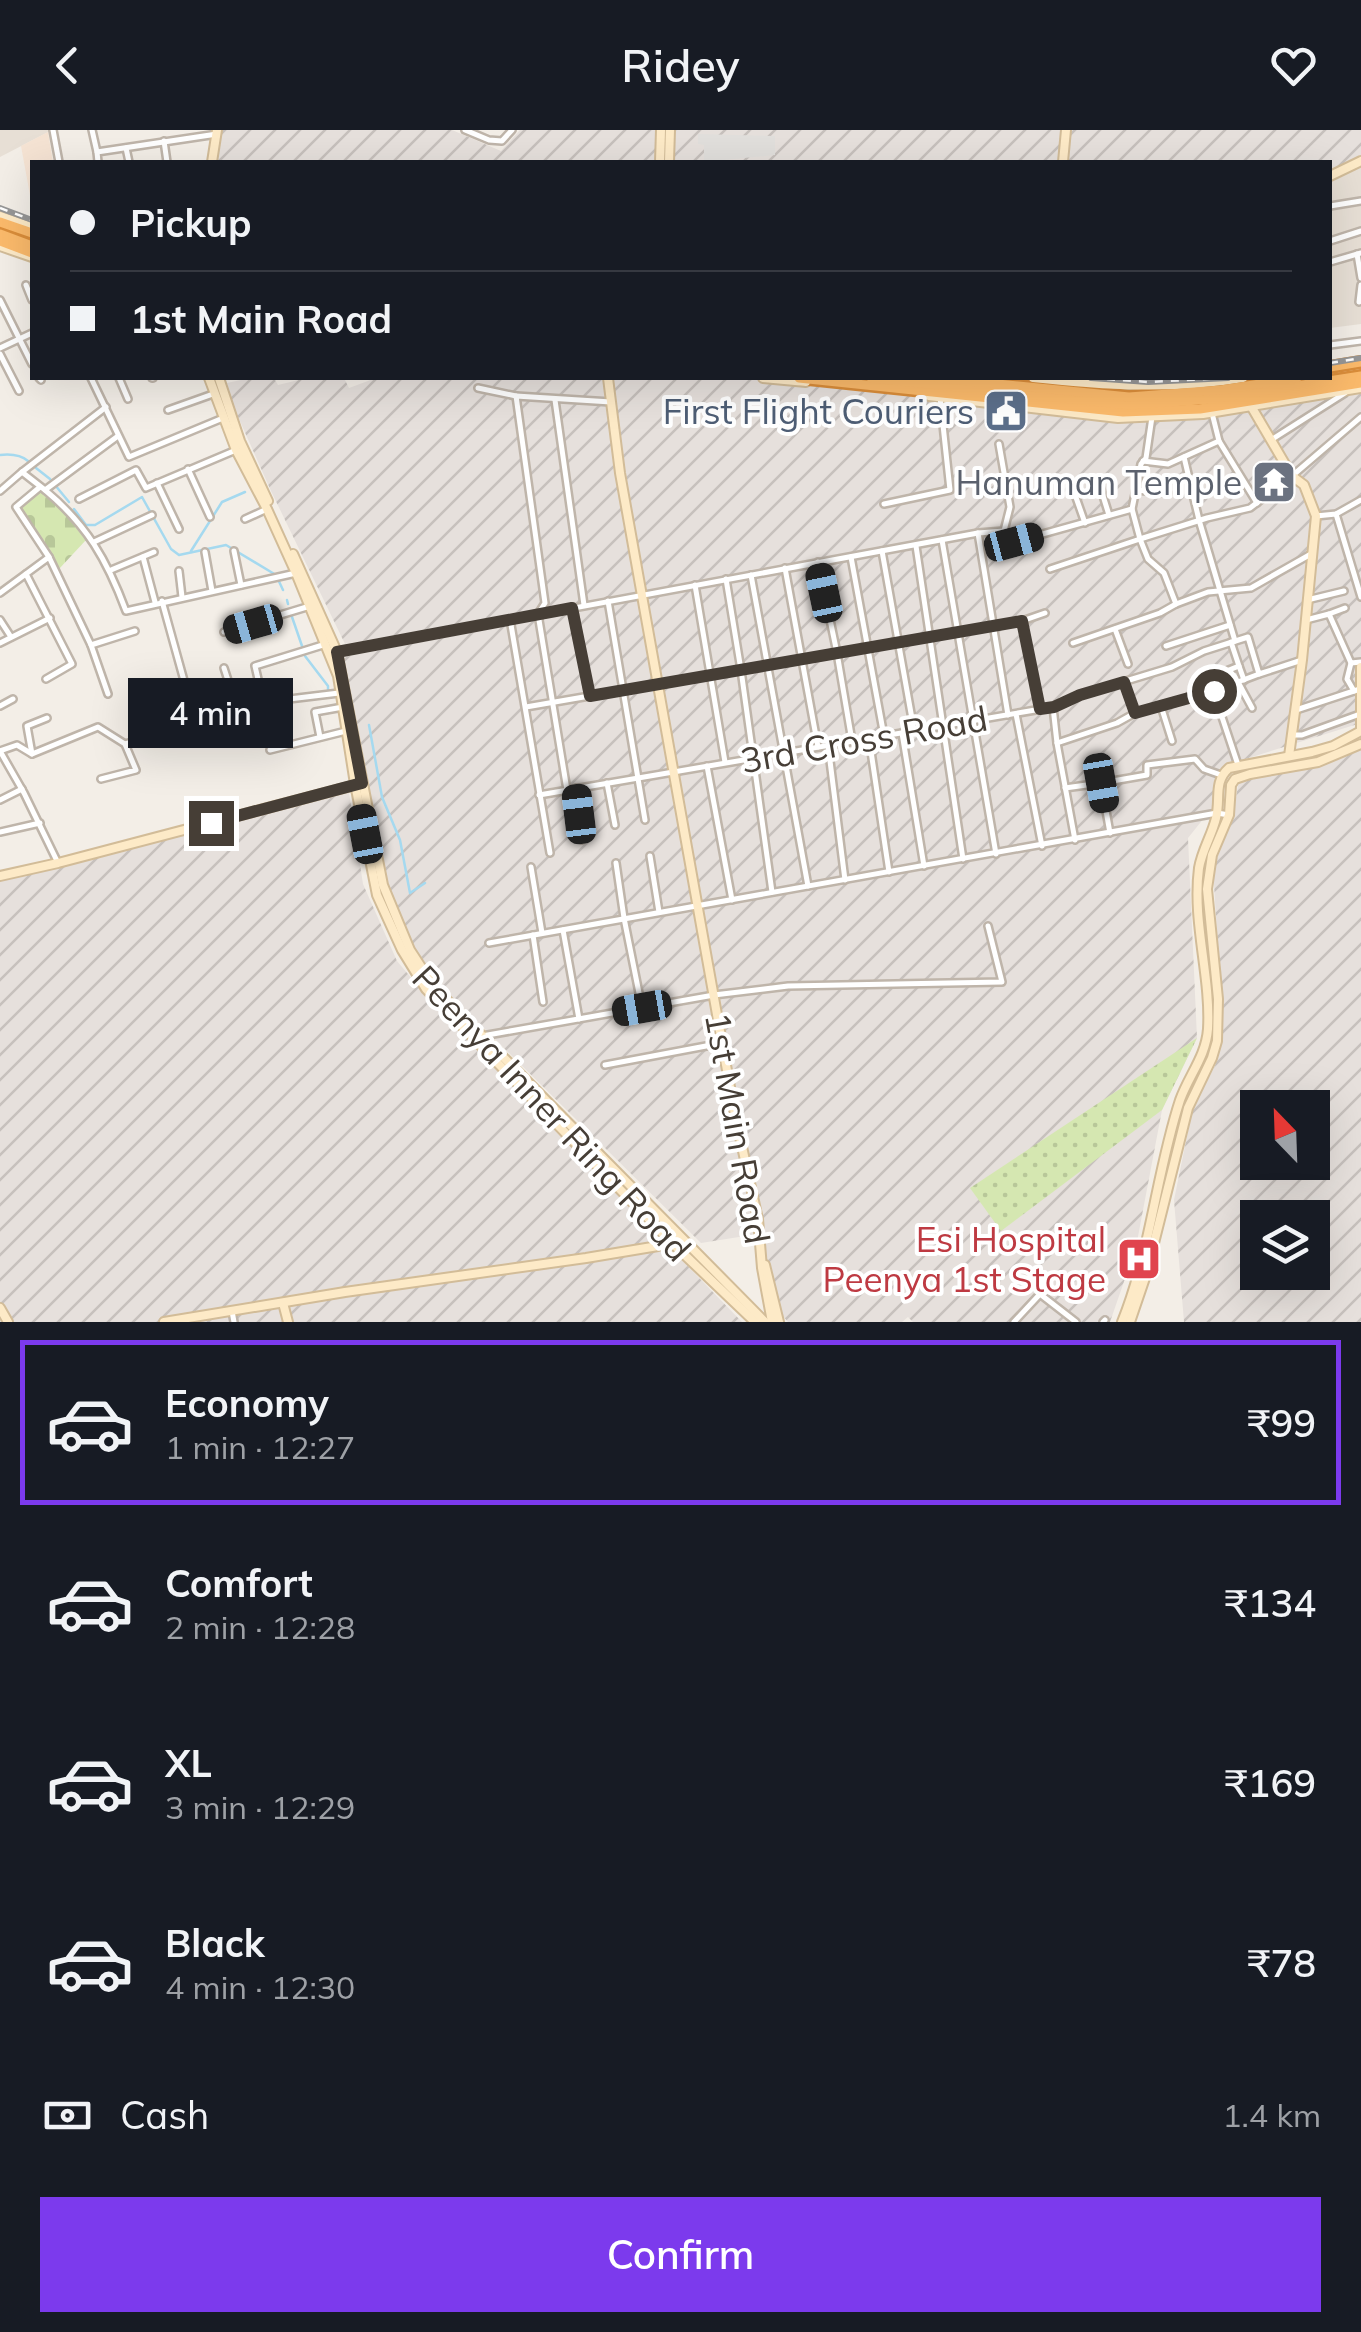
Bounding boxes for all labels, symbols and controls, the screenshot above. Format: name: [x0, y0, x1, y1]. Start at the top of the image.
text: Ridey: [621, 37, 740, 93]
icon: back: [40, 38, 95, 93]
icon: heart: [1266, 38, 1321, 93]
text: Pickup: [130, 199, 252, 247]
text: 1st Main Road: [130, 295, 392, 343]
public building icon: First Flight Couriers: [983, 388, 1029, 434]
place label: First Flight Couriers: [663, 389, 974, 433]
temple icon: Hanuman Temple: [1251, 459, 1297, 505]
place label: Hanuman Temple: [956, 460, 1242, 504]
car: [981, 520, 1047, 564]
car: [803, 561, 845, 625]
car: [220, 601, 286, 647]
route start: [1192, 669, 1237, 714]
callout: 4 min: [128, 678, 294, 748]
text: 4 min: [169, 693, 252, 733]
street label: 3rd Cross Road: [737, 696, 991, 782]
car: [1081, 751, 1121, 815]
car: [560, 782, 598, 846]
route end: [189, 801, 234, 846]
car: [345, 802, 385, 866]
street label: Peenya Inner Ring Road: [403, 956, 701, 1270]
car: [610, 988, 674, 1028]
street label: 1st Main Road: [696, 1009, 780, 1247]
north arrow: [1240, 1090, 1330, 1180]
map controls: [1240, 1090, 1330, 1290]
button: layers: [1240, 1200, 1330, 1290]
place label: Esi Hospital Peenya 1st Stage: [823, 1217, 1106, 1301]
hospital icon: Esi Hospital Peenya 1st Stage: [1116, 1236, 1162, 1282]
icon: car: [45, 1378, 135, 1468]
text: Economy: [165, 1379, 329, 1427]
text: ₹99: [1248, 1399, 1316, 1447]
text: 1 min · 12:27: [165, 1427, 355, 1467]
icon: car: [45, 1558, 135, 1648]
text: Comfort: [165, 1559, 313, 1607]
text: ₹134: [1225, 1579, 1316, 1627]
text: 2 min · 12:28: [165, 1607, 355, 1647]
icon: car: [45, 1738, 135, 1828]
text: XL: [165, 1739, 212, 1787]
text: ₹169: [1225, 1759, 1316, 1807]
text: 3 min · 12:29: [165, 1787, 355, 1827]
icon: car: [45, 1918, 135, 2008]
text: Black: [165, 1919, 265, 1967]
text: ₹78: [1248, 1939, 1316, 1987]
text: 4 min · 12:30: [165, 1967, 355, 2007]
icon: cash: [40, 2088, 95, 2143]
text: Cash: [120, 2091, 209, 2139]
text: 1.4 km: [1222, 2095, 1321, 2135]
button: Confirm: [40, 2197, 1321, 2312]

